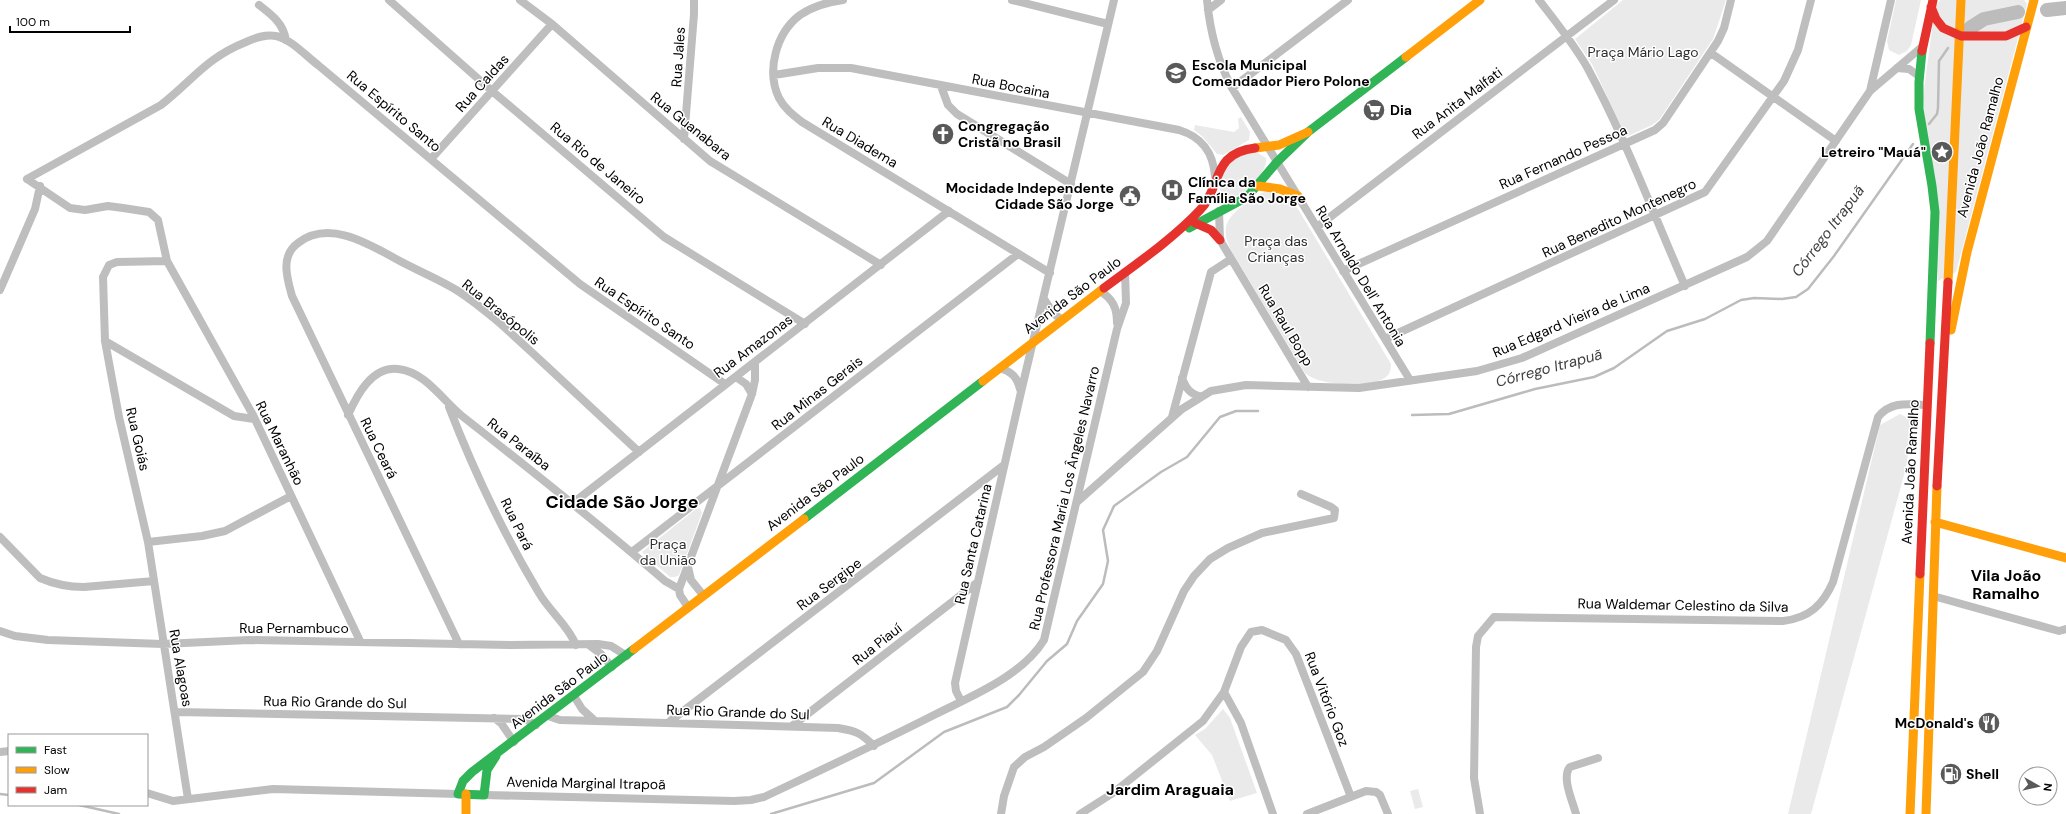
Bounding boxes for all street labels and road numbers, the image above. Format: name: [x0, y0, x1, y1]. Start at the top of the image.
street label: Rua Jales: [667, 26, 689, 88]
street label: Rua Caldas: [451, 50, 513, 116]
street label: Rua Anita Malfati: [1408, 63, 1506, 143]
street label: Rua Espírito Santo: [343, 66, 445, 156]
street label: Rua Bocaina: [970, 70, 1052, 102]
street label: Avenida João Ramalho: [1952, 74, 2008, 220]
street label: Rua Guanabara: [647, 88, 735, 164]
street label: Rua Diadema: [819, 112, 901, 172]
street label: Rua Rio de Janeiro: [547, 118, 649, 208]
street label: Rua Fernando Pessoa: [1496, 121, 1630, 193]
street label: Rua Benedito Montenegro: [1539, 174, 1699, 262]
street label: Rua Arnaldo Dell' Antonia: [1312, 202, 1410, 350]
street label: Avenida São Paulo: [1020, 252, 1124, 338]
street label: Rua Espírito Santo: [591, 273, 699, 353]
street label: Rua Brasópolis: [458, 275, 544, 349]
street label: Rua Edgard Vieira de Lima: [1490, 279, 1652, 361]
street label: Rua Raul Bopp: [1254, 281, 1318, 370]
street label: Rua Amazonas: [710, 310, 796, 382]
street label: Rua Minas Gerais: [768, 352, 866, 434]
street label: Rua Professora Maria Los Ângeles Navarro: [1025, 364, 1103, 632]
street label: Rua Maranhão: [252, 398, 308, 488]
street label: Avenida João Ramalho: [1897, 399, 1923, 545]
street label: Rua Goiás: [122, 405, 154, 473]
street label: Rua Ceará: [356, 414, 402, 482]
street label: Rua Paraíba: [484, 414, 554, 474]
street label: Avenida São Paulo: [763, 449, 867, 535]
street label: Rua Santa Catarina: [950, 482, 996, 606]
street label: Rua Pará: [497, 495, 537, 553]
street label: Rua Sergipe: [793, 554, 865, 614]
street label: Rua Waldemar Celestino da Silva: [1577, 594, 1789, 616]
street label: Rua Pernambuco: [239, 619, 349, 637]
street label: Rua Piauí: [849, 619, 906, 669]
street label: Rua Alagoas: [165, 628, 197, 708]
street label: Avenida São Paulo: [507, 647, 611, 733]
street label: Rua Vitório Goz: [1301, 649, 1353, 749]
street label: Rua Rio Grande do Sul: [263, 692, 407, 712]
street label: Rua Rio Grande do Sul: [666, 701, 810, 723]
street label: Avenida Marginal Itrapoã: [506, 773, 666, 793]

